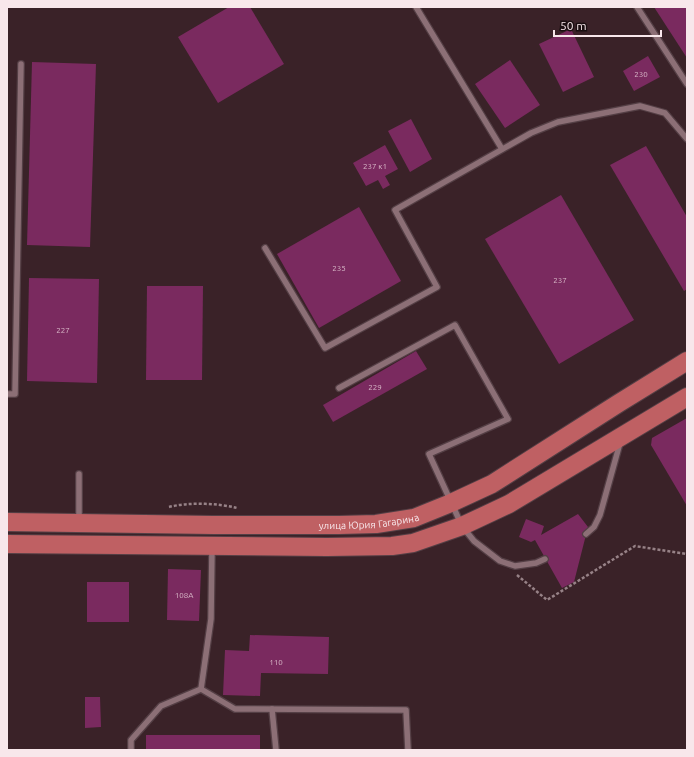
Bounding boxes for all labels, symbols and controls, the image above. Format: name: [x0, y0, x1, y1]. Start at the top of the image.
scale bar: [554, 12, 661, 38]
text: 50 m: [560, 19, 587, 32]
house number: 230: [634, 70, 648, 79]
house number: 237 к1: [363, 162, 387, 171]
house number: 235: [332, 264, 346, 273]
house number: 237: [553, 276, 567, 285]
house number: 227: [56, 326, 70, 335]
house number: 229: [368, 383, 382, 392]
street label: улица Юрия Гагарина: [319, 511, 420, 531]
house number: 108А: [175, 591, 194, 600]
house number: 110: [269, 658, 283, 667]

